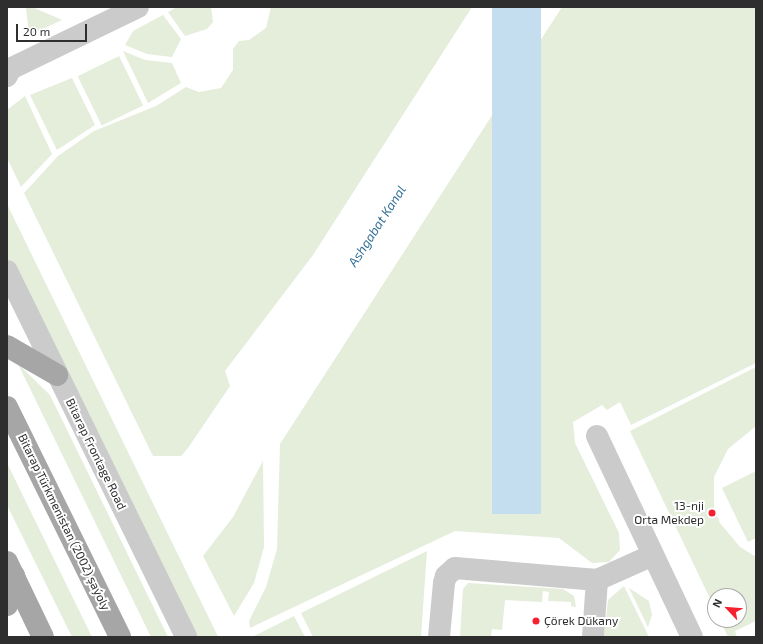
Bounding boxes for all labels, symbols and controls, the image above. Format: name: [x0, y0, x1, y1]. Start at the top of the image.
scale bar: [18, 16, 89, 42]
text: 20 m: [23, 24, 50, 38]
water label: Ashgabat Kanal: [345, 183, 409, 269]
street label: Bitarap Frontage Road: [63, 396, 129, 512]
street label: Bitarap Türkmenistan (2002) şaýoly: [15, 431, 113, 613]
place label: 13-nji Orta Mekdep: [634, 499, 704, 527]
marker: 13-nji Orta Mekdep: [707, 508, 717, 518]
north arrow: [707, 588, 747, 628]
text: N: [709, 597, 724, 609]
place label: Çörek Dükany: [544, 614, 618, 628]
marker: Çörek Dükany: [531, 616, 541, 626]

